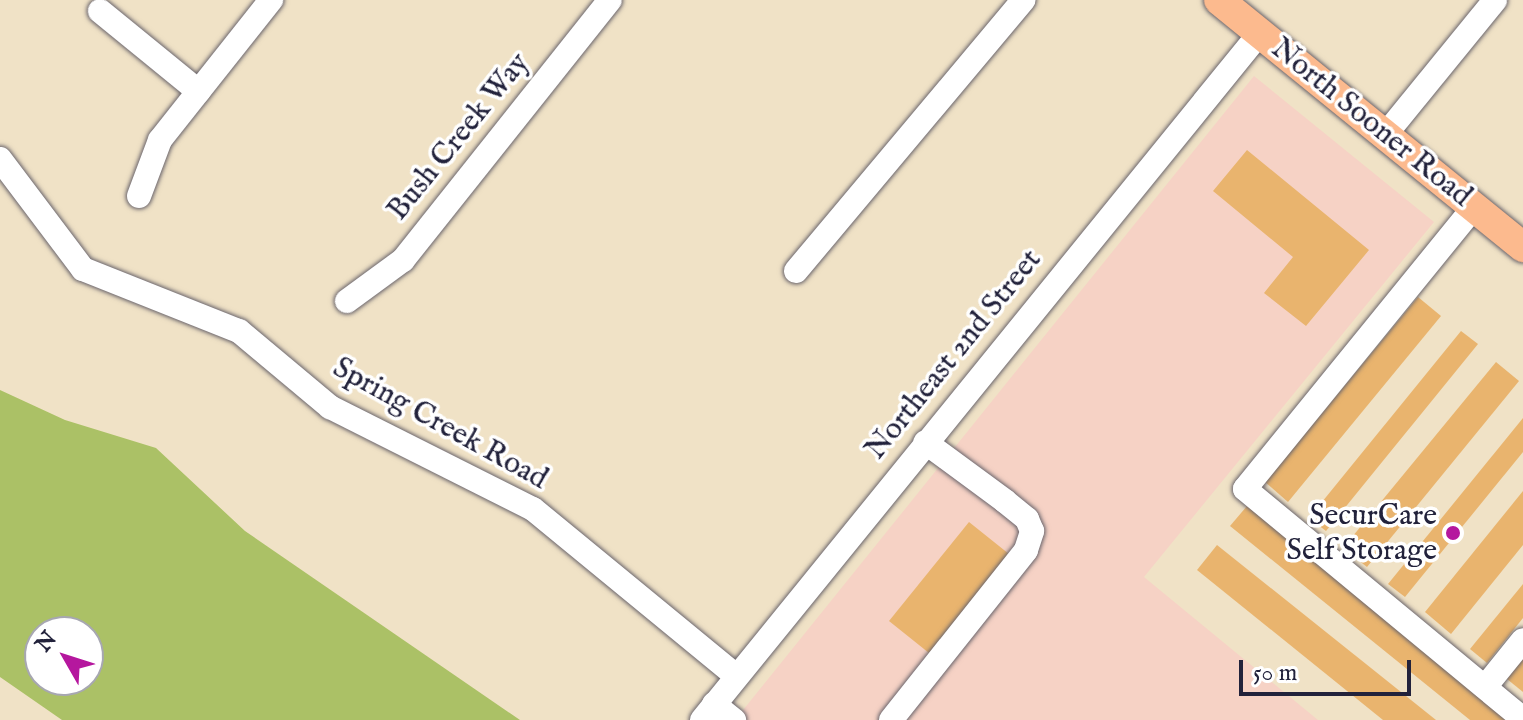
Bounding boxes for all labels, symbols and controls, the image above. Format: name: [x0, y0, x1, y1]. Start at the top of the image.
street label: North Sooner Road: [1263, 31, 1479, 215]
street label: Bush Creek Way: [380, 46, 538, 228]
street label: Northeast 2nd Street: [858, 243, 1050, 467]
street label: Spring Creek Road: [326, 350, 554, 498]
place label: SecurCare Self Storage: [1287, 498, 1437, 568]
marker: SecurCare Self Storage: [1444, 524, 1462, 542]
north arrow: [24, 616, 104, 696]
text: N: [30, 626, 64, 658]
scale bar: [1243, 644, 1415, 694]
text: 50 m: [1253, 658, 1297, 689]

